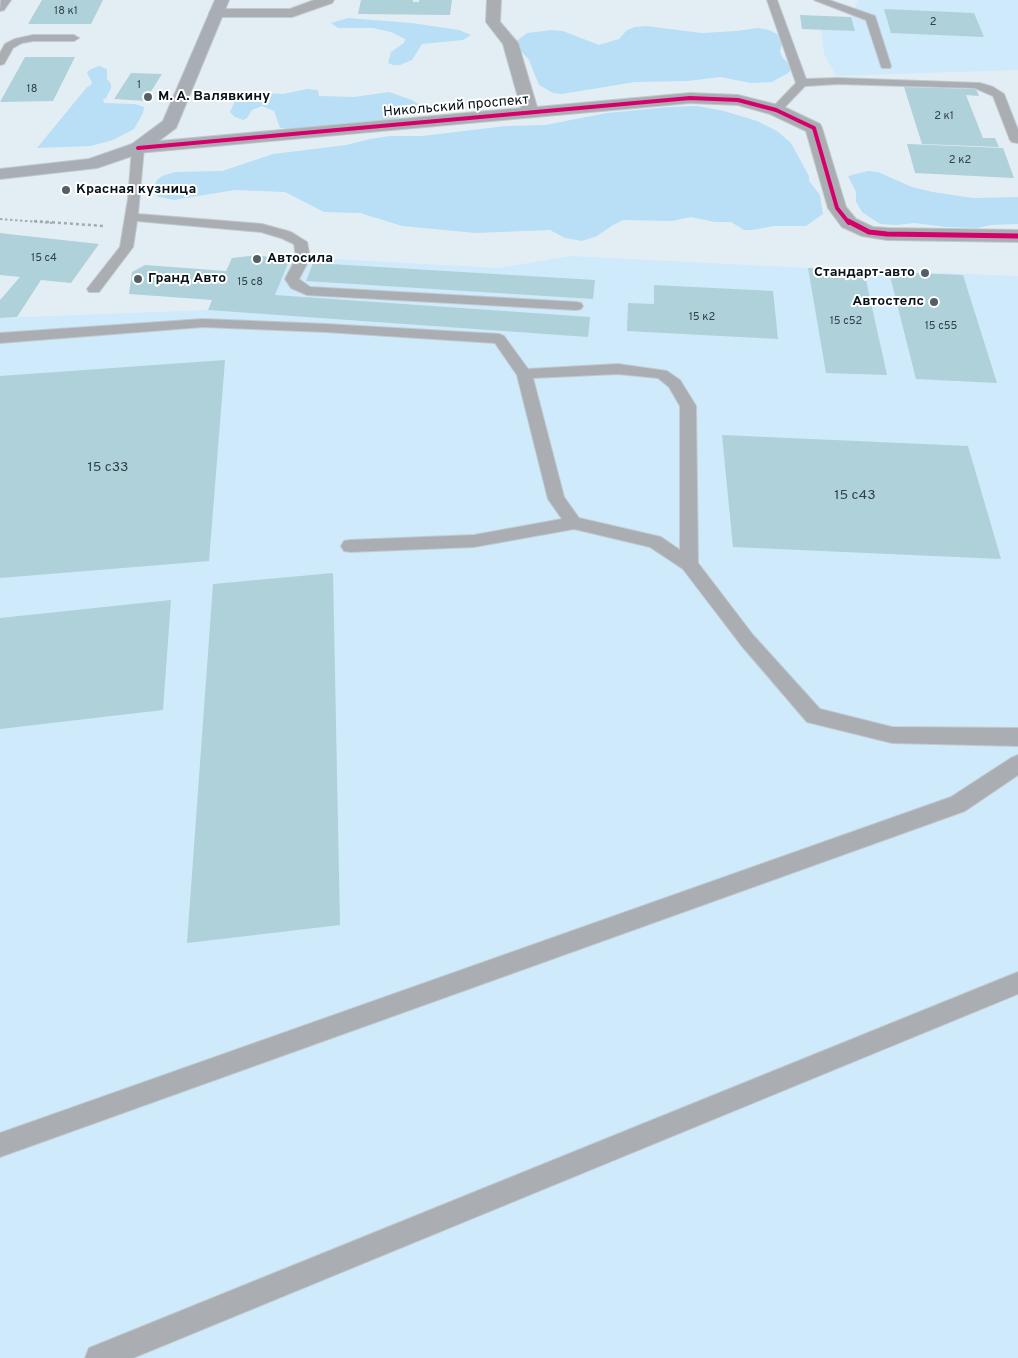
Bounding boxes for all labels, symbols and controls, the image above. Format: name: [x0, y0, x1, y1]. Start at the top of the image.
house number: 18 к1: [54, 5, 78, 19]
house number: 2: [930, 16, 936, 30]
house number: 1: [137, 79, 141, 93]
house number: 18: [27, 83, 37, 97]
place label: М. А. Валявкину: [158, 89, 270, 105]
marker: М. А. Валявкину: [142, 91, 154, 103]
street label: Никольский проспект: [383, 92, 529, 122]
house number: 2 к1: [934, 110, 954, 124]
house number: 2 к2: [949, 154, 971, 168]
place label: Красная кузница: [76, 182, 196, 198]
marker: Красная кузница: [60, 184, 72, 196]
place label: Автосила: [267, 251, 333, 267]
house number: 15 с4: [31, 252, 57, 266]
marker: Автосила: [251, 253, 263, 265]
place label: Стандарт-авто: [814, 265, 915, 281]
marker: Стандарт-авто: [919, 267, 931, 279]
place label: Гранд Авто: [148, 271, 226, 287]
marker: Гранд Авто: [132, 273, 144, 285]
house number: 15 с8: [237, 276, 263, 290]
place label: Автостелс: [852, 294, 924, 310]
marker: Автостелс: [928, 296, 940, 308]
house number: 15 к2: [689, 311, 715, 325]
house number: 15 с52: [830, 315, 862, 329]
house number: 15 с55: [925, 320, 957, 334]
house number: 15 с33: [87, 460, 129, 476]
house number: 15 с43: [834, 488, 876, 504]

